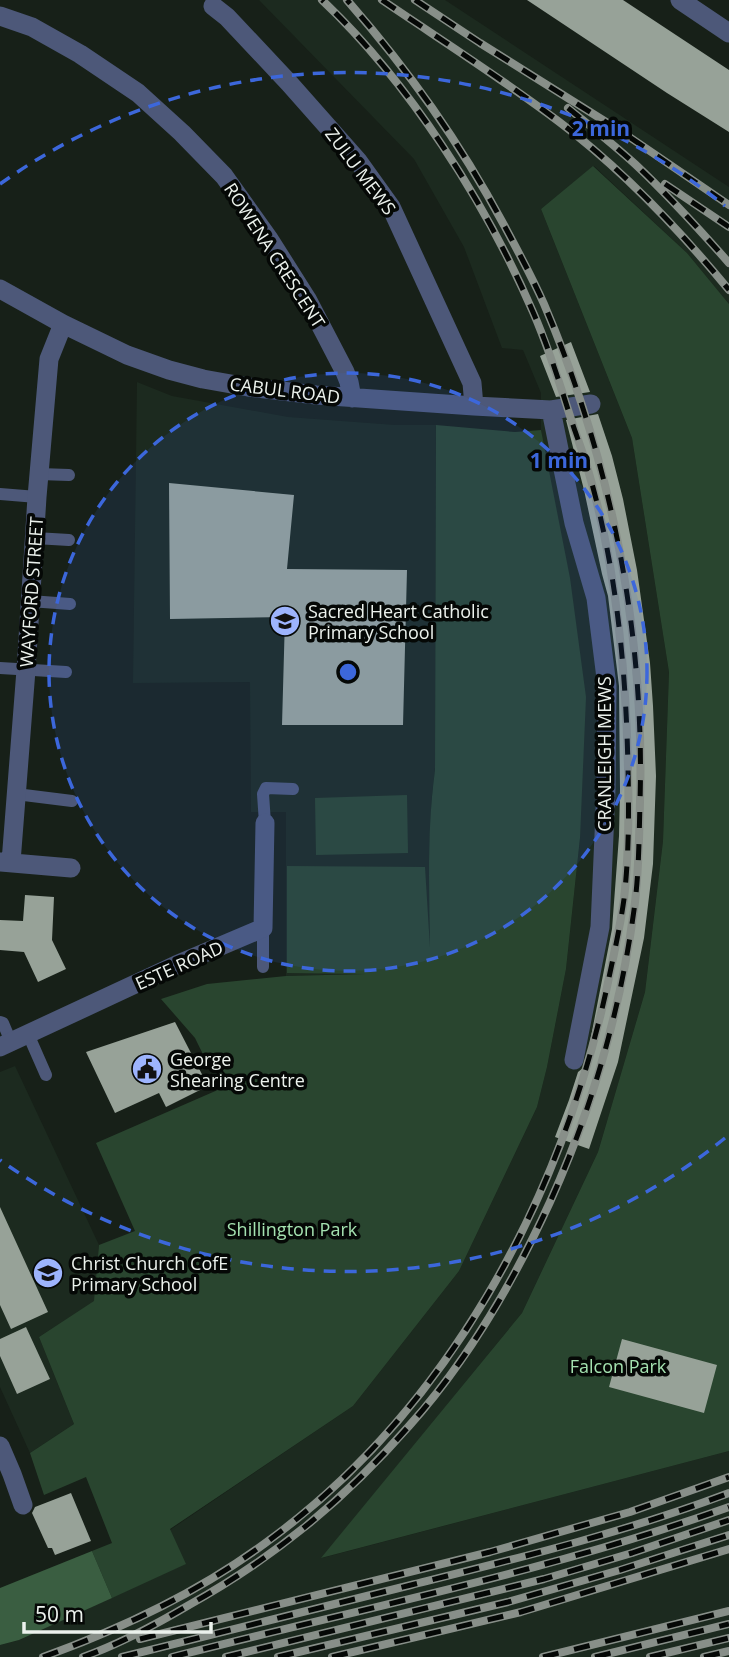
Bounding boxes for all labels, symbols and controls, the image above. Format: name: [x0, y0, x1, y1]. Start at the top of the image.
text: 2 min: [572, 114, 630, 142]
street label: ZULU MEWS: [320, 123, 402, 220]
street label: ROWENA CRESCENT: [219, 178, 331, 332]
street label: CABUL ROAD: [228, 371, 342, 409]
text: 1 min: [530, 446, 588, 474]
street label: WAYFORD STREET: [14, 516, 48, 668]
place label: Sacred Heart Catholic Primary School: [308, 599, 489, 644]
school or university icon: Sacred Heart Catholic Primary School: [268, 604, 302, 638]
centre of rings: [336, 660, 360, 684]
street label: CRANLEIGH MEWS: [592, 676, 616, 832]
street label: ESTE ROAD: [131, 935, 227, 995]
place label: George Shearing Centre: [170, 1047, 305, 1092]
public building icon: George Shearing Centre: [130, 1052, 164, 1086]
park label: Shillington Park: [227, 1217, 358, 1241]
place label: Christ Church CofE Primary School: [71, 1251, 228, 1296]
school or university icon: Christ Church CofE Primary School: [31, 1256, 65, 1290]
park label: Falcon Park: [570, 1354, 667, 1378]
scale bar: [24, 1590, 212, 1634]
text: 50 m: [35, 1600, 84, 1628]

